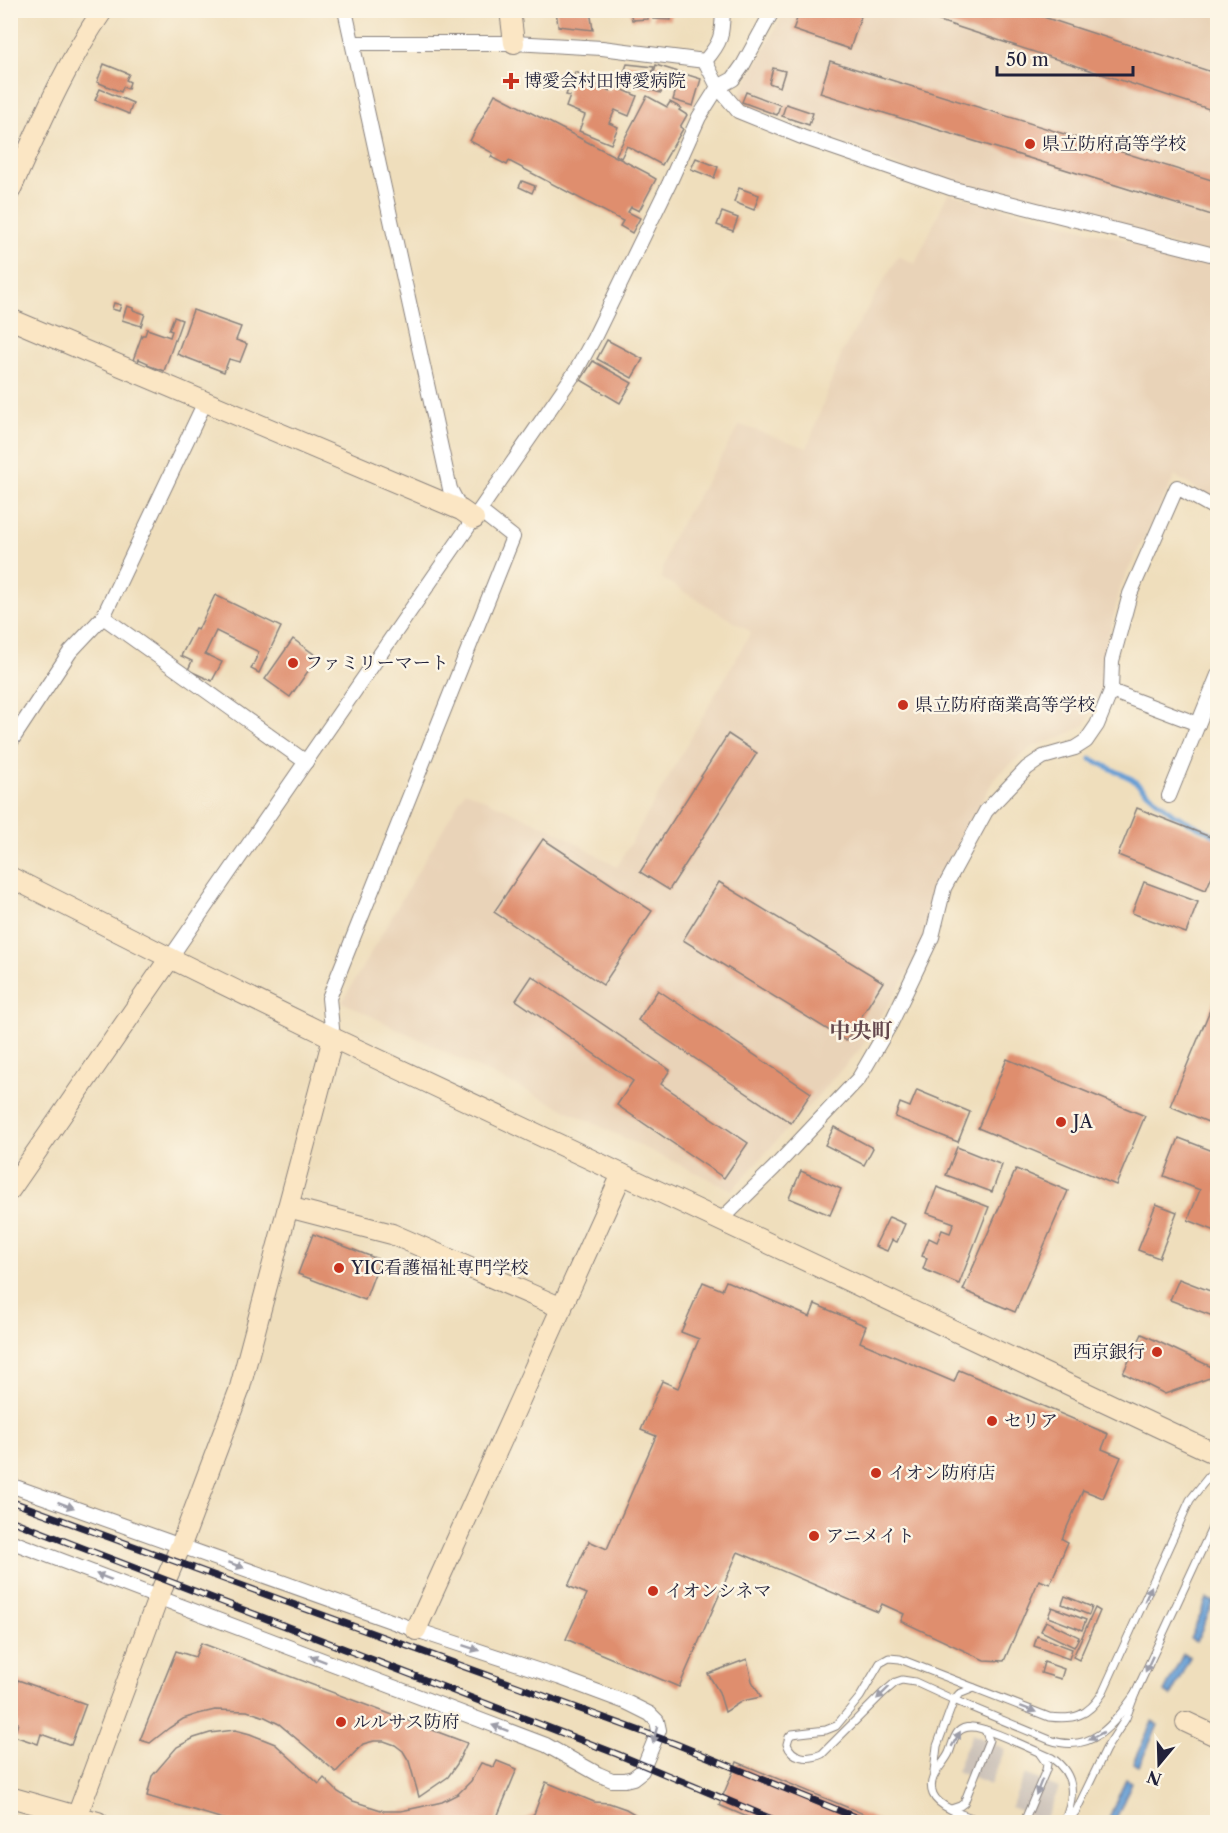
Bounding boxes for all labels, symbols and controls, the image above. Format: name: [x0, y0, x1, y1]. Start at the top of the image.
scale bar: [997, 39, 1134, 77]
text: 50 m: [1006, 49, 1049, 71]
place label: 博愛会村田博愛病院: [524, 70, 686, 92]
marker: 博愛会村田博愛病院: [502, 72, 520, 90]
place label: 県立防府高等学校: [1042, 133, 1186, 155]
marker: 県立防府高等学校: [1023, 137, 1037, 151]
place label: ファミリーマート: [305, 652, 449, 674]
marker: ファミリーマート: [286, 656, 300, 670]
place label: 県立防府商業高等学校: [915, 694, 1095, 716]
marker: 県立防府商業高等学校: [896, 698, 910, 712]
district label: 中央町: [830, 1018, 893, 1043]
place label: JA: [1070, 1111, 1093, 1133]
marker: JA: [1054, 1115, 1068, 1129]
place label: YIC看護福祉専門学校: [350, 1257, 528, 1279]
marker: YIC看護福祉専門学校: [332, 1261, 346, 1275]
place label: 西京銀行: [1073, 1341, 1145, 1363]
marker: 西京銀行: [1150, 1345, 1164, 1359]
place label: セリア: [1004, 1410, 1058, 1432]
marker: セリア: [985, 1414, 999, 1428]
place label: イオン防府店: [888, 1462, 995, 1484]
marker: イオン防府店: [869, 1466, 883, 1480]
one-way arrow: [57, 1500, 75, 1510]
place label: アニメイト: [826, 1525, 915, 1547]
marker: アニメイト: [807, 1529, 821, 1543]
one-way arrow: [227, 1561, 245, 1571]
one-way arrow: [94, 1572, 112, 1582]
place label: イオンシネマ: [665, 1580, 771, 1602]
marker: イオンシネマ: [646, 1584, 660, 1598]
one-way arrow: [1143, 1585, 1152, 1602]
one-way arrow: [462, 1644, 480, 1653]
one-way arrow: [308, 1654, 326, 1664]
one-way arrow: [1144, 1655, 1153, 1672]
one-way arrow: [876, 1686, 891, 1700]
one-way arrow: [1019, 1705, 1037, 1715]
place label: ルルサス防府: [353, 1711, 460, 1733]
marker: ルルサス防府: [334, 1715, 348, 1729]
one-way arrow: [491, 1723, 509, 1732]
one-way arrow: [650, 1726, 660, 1744]
one-way arrow: [951, 1730, 961, 1747]
one-way arrow: [1087, 1731, 1104, 1741]
north arrow: [1129, 1734, 1189, 1794]
text: N: [1144, 1766, 1164, 1790]
one-way arrow: [1034, 1778, 1044, 1796]

